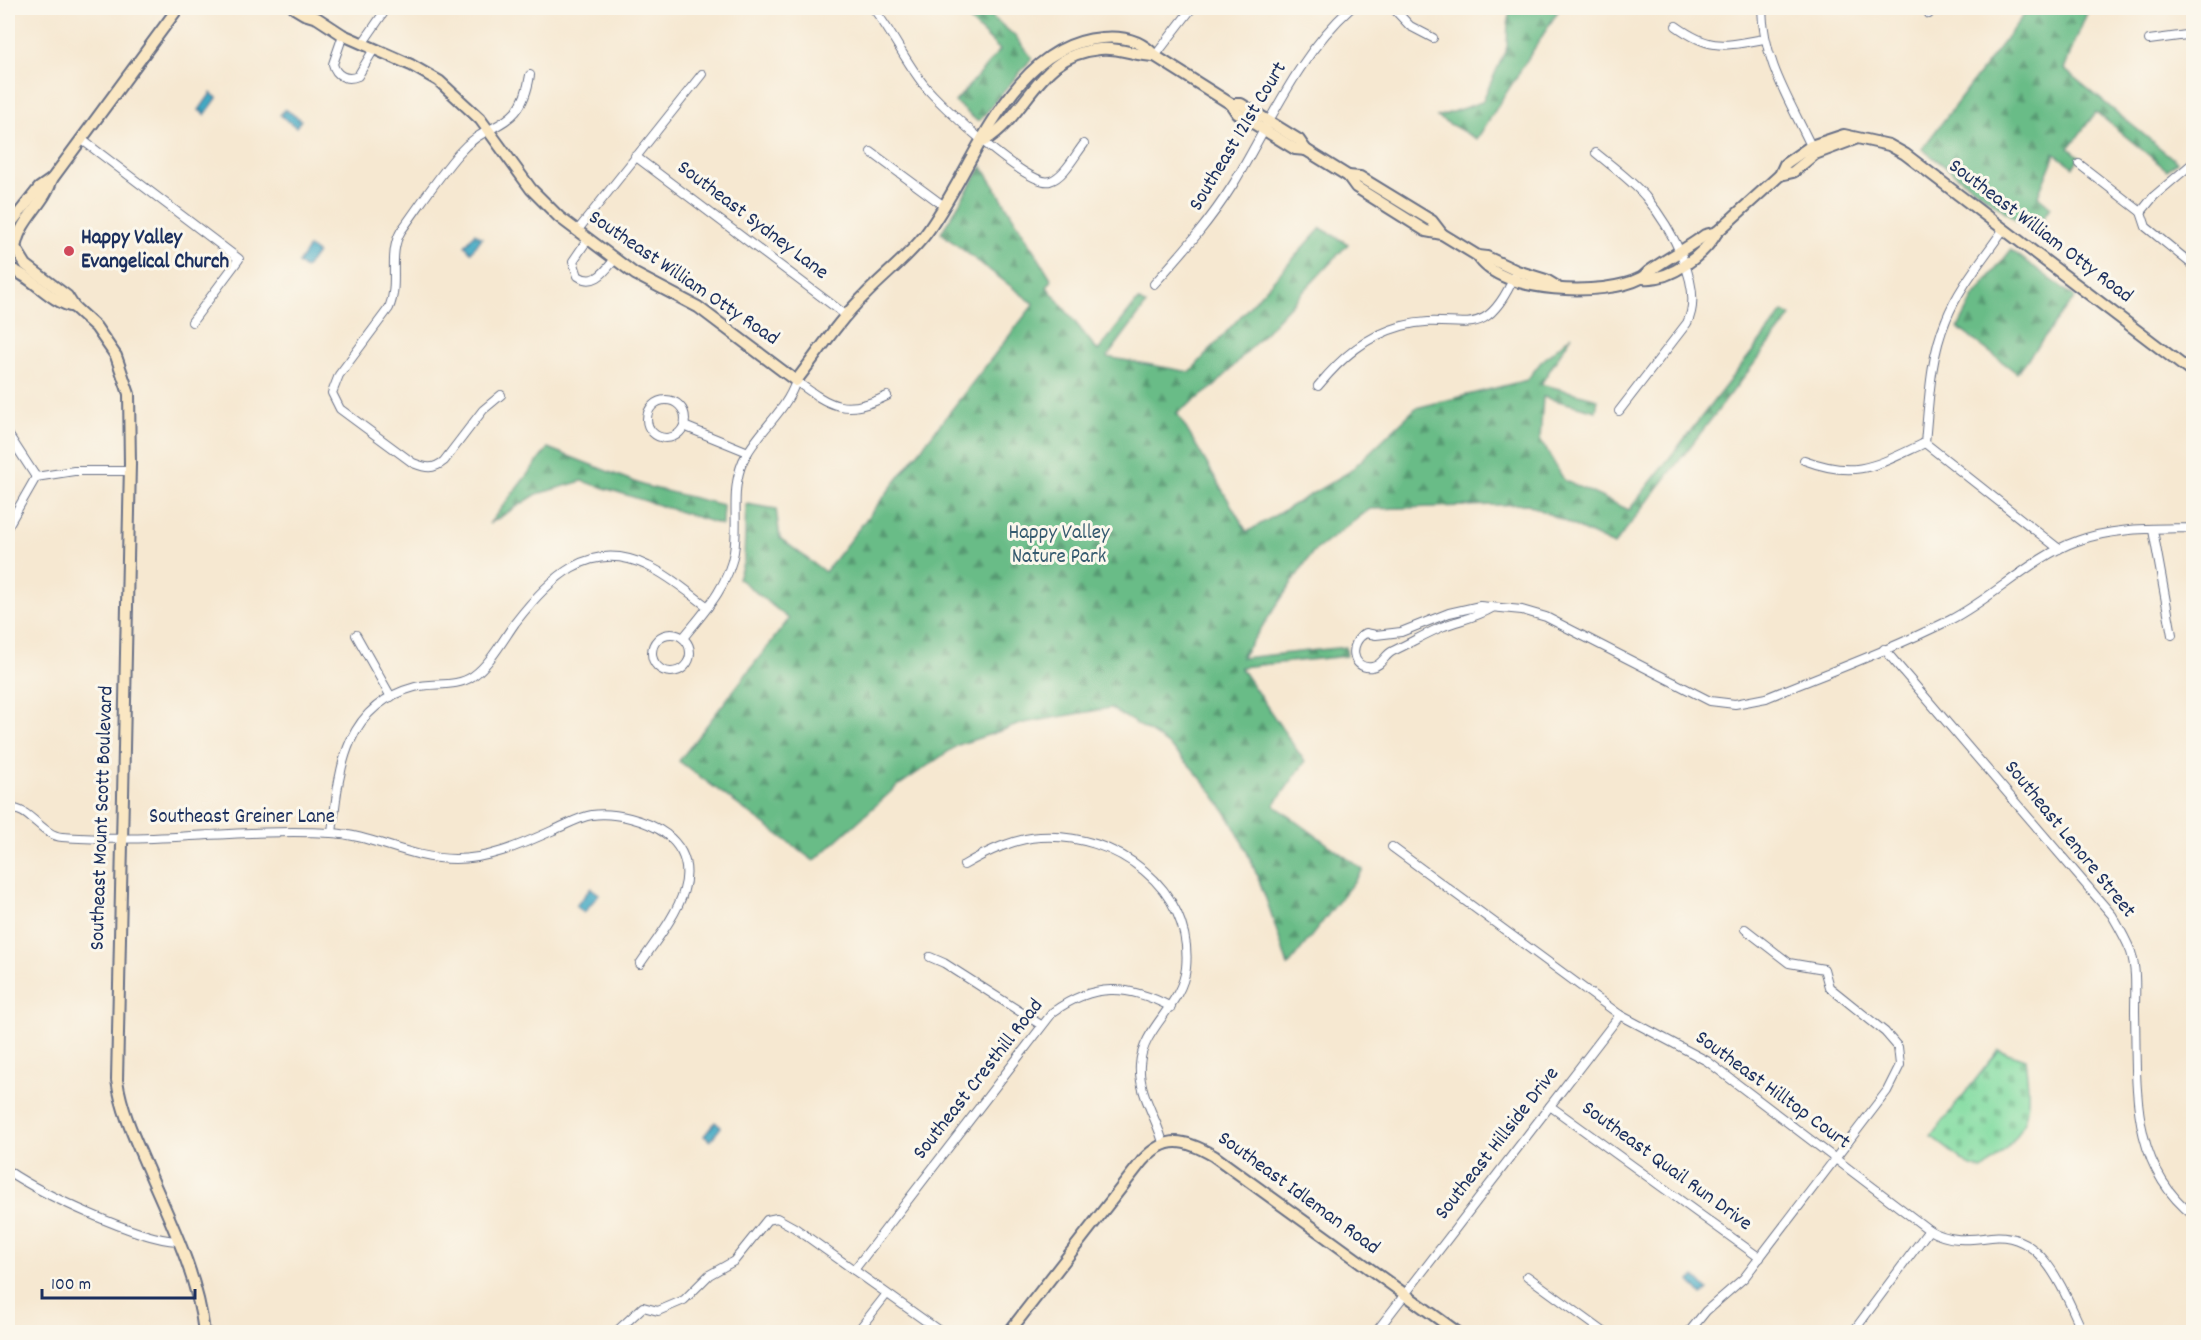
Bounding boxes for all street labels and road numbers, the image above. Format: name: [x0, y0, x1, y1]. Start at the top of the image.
street label: Southeast 121st Court: [1182, 56, 1296, 217]
street label: Southeast William Otty Road: [1941, 152, 2139, 312]
street label: Southeast Sydney Lane: [670, 154, 834, 288]
street label: Southeast William Otty Road: [582, 204, 784, 354]
street label: Southeast Mount Scott Boulevard: [83, 685, 123, 951]
street label: Southeast Lenore Street: [1996, 755, 2142, 926]
street label: Southeast Greiner Lane: [149, 803, 335, 833]
street label: Southeast Cresthill Road: [907, 993, 1051, 1167]
street label: Southeast Hilltop Court: [1688, 1024, 1856, 1158]
street label: Southeast Hillside Drive: [1429, 1061, 1567, 1227]
street label: Southeast Quail Run Drive: [1574, 1095, 1758, 1239]
street label: Southeast Idleman Road: [1211, 1125, 1385, 1263]

